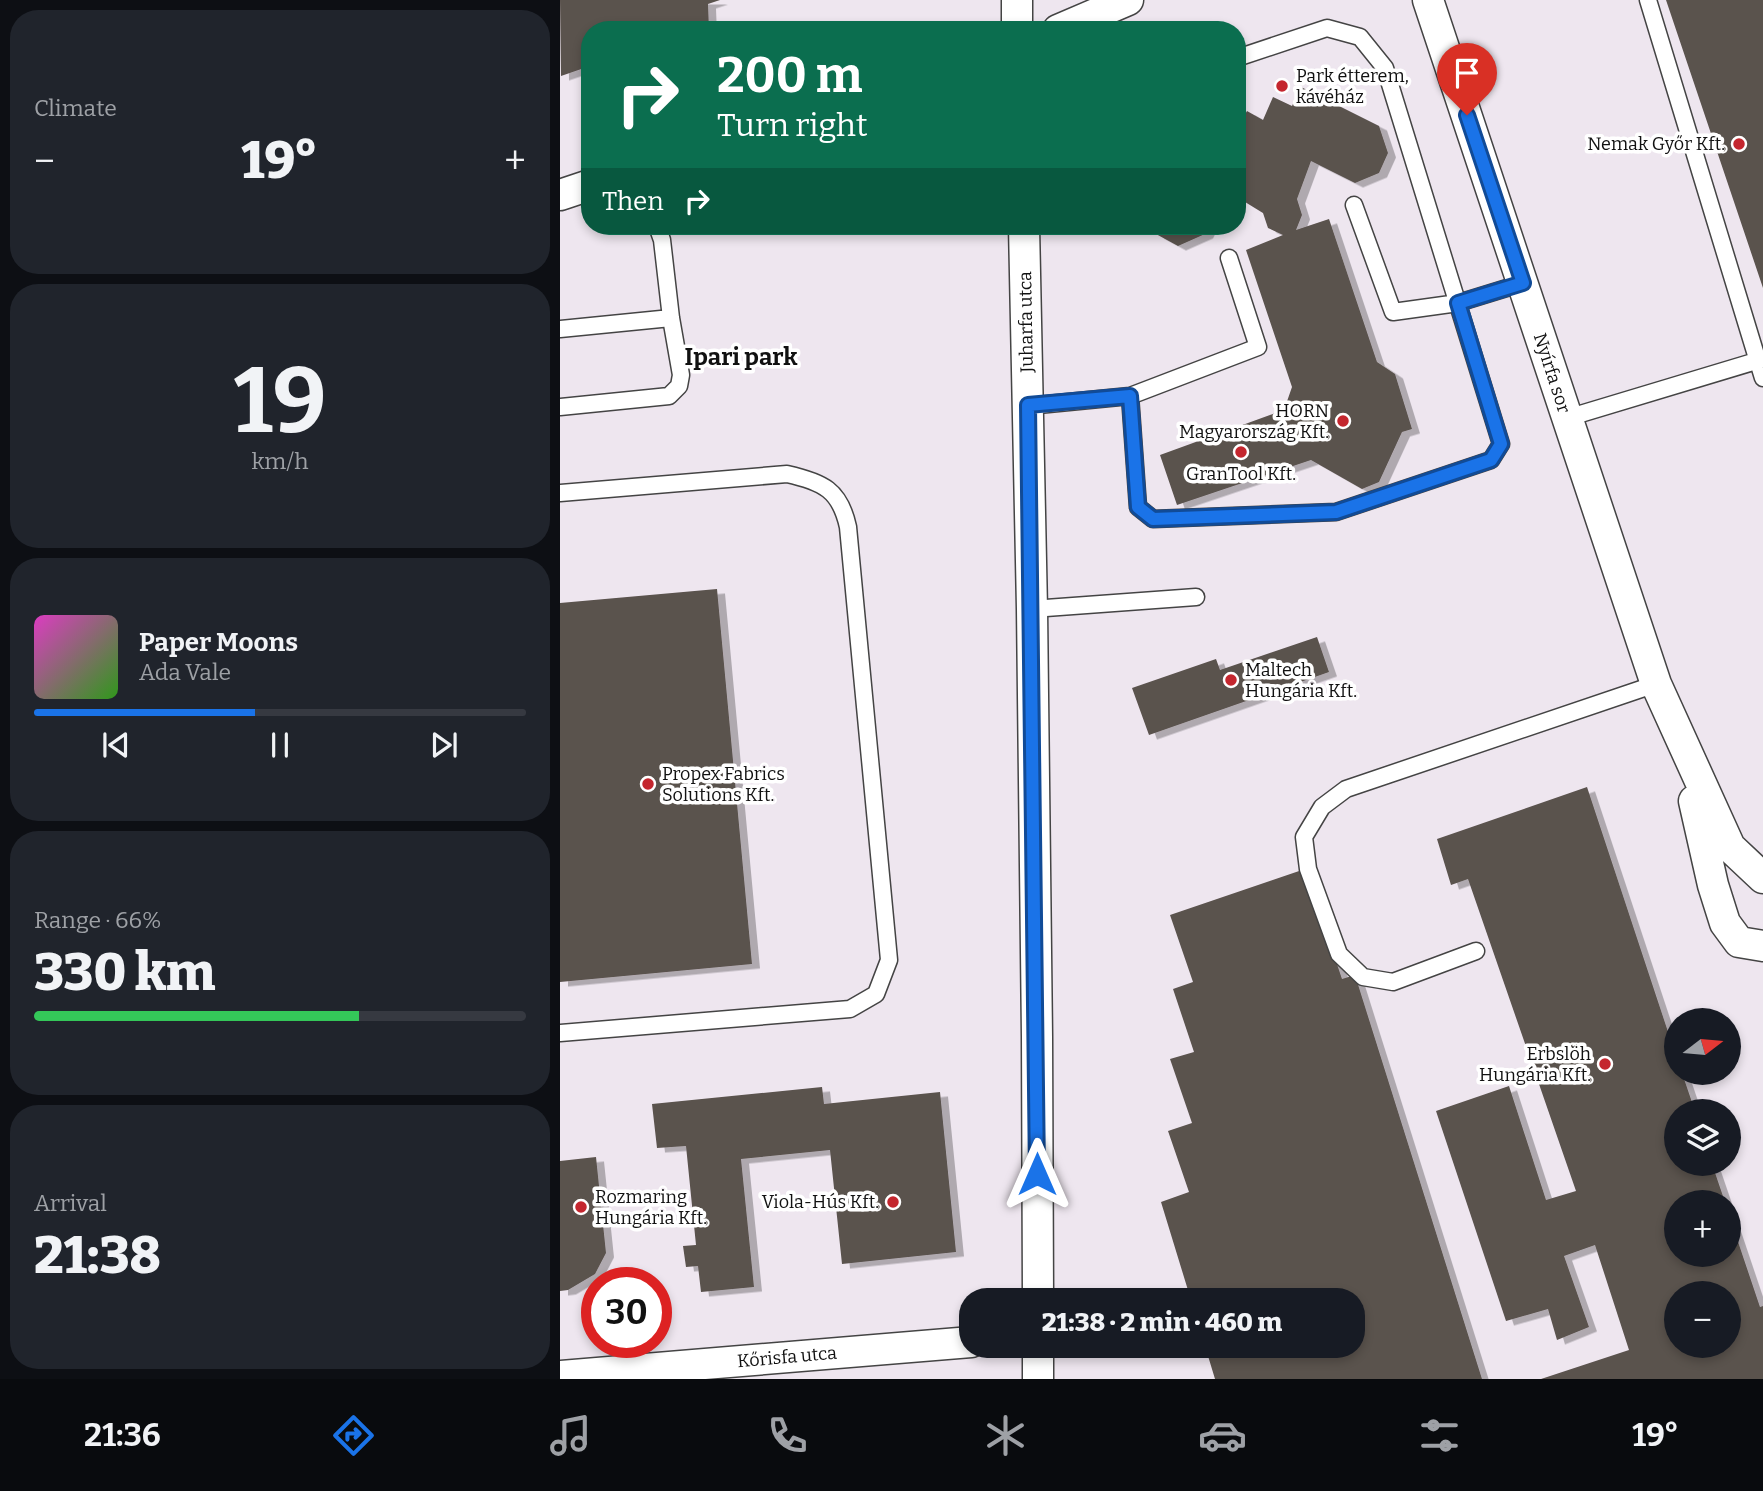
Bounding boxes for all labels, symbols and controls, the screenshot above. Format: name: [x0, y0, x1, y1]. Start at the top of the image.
pin: [1437, 43, 1497, 115]
text: 200 m: [717, 46, 862, 105]
icon: right: [602, 49, 693, 140]
icon: arrive: [1448, 54, 1486, 92]
place label: Park étterem, kávéház: [1296, 65, 1409, 108]
marker: Park étterem, kávéház: [1274, 78, 1290, 94]
text: Climate: [34, 94, 117, 122]
text: Turn right: [717, 106, 868, 144]
text: 19°: [241, 129, 318, 192]
place label: Nemak Győr Kft.: [1587, 133, 1725, 155]
marker: Nemak Győr Kft.: [1731, 136, 1747, 152]
text: −: [34, 138, 55, 184]
text: +: [504, 138, 526, 184]
icon: right: [678, 182, 716, 220]
text: Then: [602, 186, 664, 217]
street label: Juharfa utca: [1014, 271, 1038, 374]
street label: Nyírfa sor: [1529, 330, 1575, 416]
district label: Ipari park: [684, 343, 798, 371]
text: 19: [233, 347, 327, 456]
place label: HORN Magyarország Kft.: [1179, 400, 1329, 443]
marker: HORN Magyarország Kft.: [1335, 413, 1351, 429]
marker: GranTool Kft.: [1233, 444, 1249, 460]
text: km/h: [252, 447, 308, 475]
place label: GranTool Kft.: [1186, 463, 1296, 485]
text: Paper Moons: [139, 627, 298, 658]
text: Ada Vale: [139, 658, 231, 686]
place label: Maltech Hungária Kft.: [1245, 659, 1357, 702]
marker: Maltech Hungária Kft.: [1223, 672, 1239, 688]
icon: previous: [97, 726, 135, 764]
icon: pause: [261, 726, 299, 764]
icon: next: [425, 726, 463, 764]
place label: Propex Fabrics Solutions Kft.: [662, 763, 785, 806]
marker: Propex Fabrics Solutions Kft.: [640, 776, 656, 792]
text: Range · 66%: [34, 906, 162, 934]
text: 330 km: [34, 941, 216, 1004]
north arrow: [1664, 1008, 1741, 1085]
map controls: [1664, 1008, 1741, 1358]
place label: Erbslöh Hungária Kft.: [1479, 1043, 1591, 1086]
marker: Erbslöh Hungária Kft.: [1597, 1056, 1613, 1072]
button: layers: [1664, 1099, 1741, 1176]
position arrow: [1000, 1137, 1074, 1211]
place label: Rozmaring Hungária Kft.: [595, 1186, 707, 1229]
text: Arrival: [34, 1189, 107, 1217]
button: +: [1664, 1190, 1741, 1267]
place label: Viola-Hús Kft.: [762, 1191, 879, 1213]
marker: Viola-Hús Kft.: [885, 1194, 901, 1210]
marker: Rozmaring Hungária Kft.: [573, 1199, 589, 1215]
text: 21:38: [34, 1224, 161, 1287]
speed limit sign: 30: [581, 1267, 672, 1358]
button: −: [1664, 1281, 1741, 1358]
text: 21:38 · 2 min · 460 m: [1042, 1307, 1282, 1338]
street label: Kőrisfa utca: [736, 1342, 838, 1372]
icon: directions: [329, 1411, 378, 1460]
icon: music: [546, 1411, 595, 1460]
icon: phone: [763, 1411, 812, 1460]
icon: climate: [981, 1411, 1030, 1460]
icon: car: [1198, 1411, 1247, 1460]
icon: filters: [1415, 1411, 1464, 1460]
text: 21:36: [84, 1416, 161, 1454]
text: 19°: [1632, 1416, 1679, 1454]

